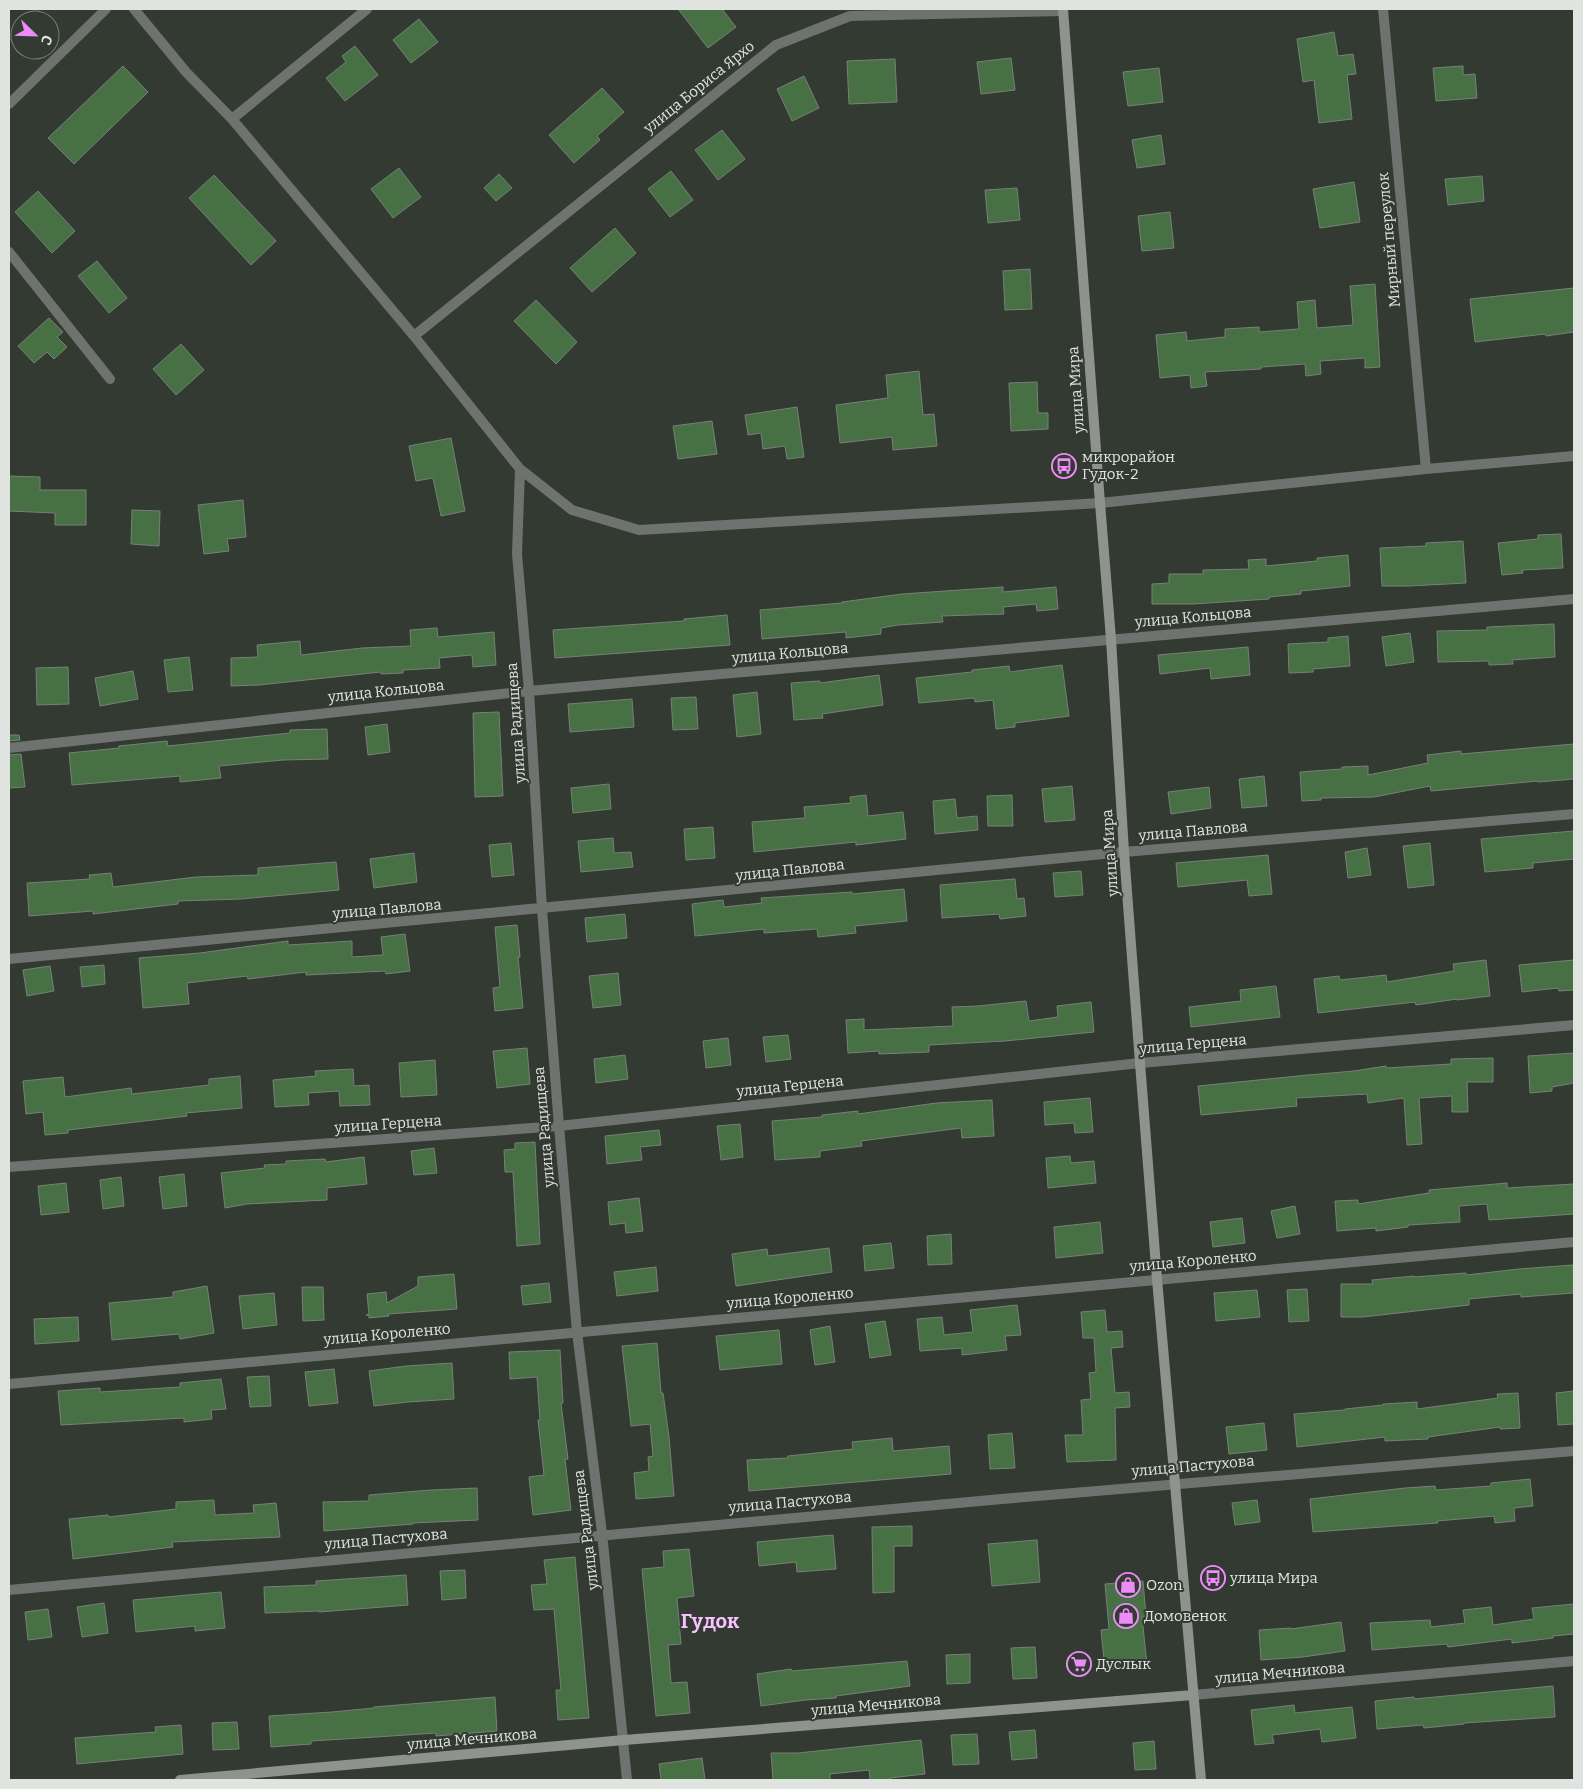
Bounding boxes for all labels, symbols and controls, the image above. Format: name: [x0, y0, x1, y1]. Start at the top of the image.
north arrow: [10, 10, 60, 60]
text: С: [37, 32, 56, 47]
street label: улица Бориса Ярхо: [639, 37, 758, 138]
street label: Мирный переулок: [1374, 172, 1404, 308]
street label: улица Мира: [1064, 346, 1088, 435]
place label: микрорайон Гудок-2: [1082, 448, 1175, 483]
bus stop icon: микрорайон Гудок-2: [1051, 453, 1077, 479]
street label: улица Кольцова: [1133, 603, 1252, 631]
street label: улица Кольцова: [730, 639, 849, 667]
street label: улица Радищева: [503, 662, 529, 785]
street label: улица Кольцова: [326, 676, 445, 706]
street label: улица Мира: [1098, 809, 1122, 898]
street label: улица Павлова: [1137, 817, 1248, 845]
street label: улица Павлова: [734, 855, 845, 885]
street label: улица Павлова: [331, 895, 442, 923]
street label: улица Герцена: [1138, 1030, 1247, 1058]
street label: улица Радищева: [530, 1066, 558, 1189]
street label: улица Герцена: [735, 1071, 844, 1101]
street label: улица Герцена: [333, 1111, 442, 1137]
street label: улица Короленко: [1128, 1246, 1257, 1276]
street label: улица Короленко: [725, 1283, 854, 1313]
street label: улица Короленко: [322, 1319, 451, 1349]
street label: улица Пастухова: [1130, 1452, 1255, 1480]
street label: улица Радищева: [570, 1469, 602, 1592]
street label: улица Пастухова: [727, 1488, 852, 1516]
street label: улица Пастухова: [323, 1525, 448, 1553]
bus stop icon: улица Мира: [1200, 1565, 1226, 1591]
place label: улица Мира: [1229, 1569, 1318, 1587]
shop icon: Ozon: [1115, 1572, 1141, 1598]
place label: Ozon: [1146, 1576, 1183, 1594]
shop icon: Домовенок: [1113, 1603, 1139, 1629]
place label: Домовенок: [1144, 1607, 1227, 1625]
district label: Гудок: [681, 1609, 740, 1633]
supermarket icon: Дуслык: [1066, 1651, 1092, 1677]
place label: Дуслык: [1096, 1655, 1151, 1673]
street label: улица Мечникова: [1213, 1658, 1346, 1688]
street label: улица Мечникова: [809, 1690, 942, 1720]
street label: улица Мечникова: [405, 1724, 538, 1754]

